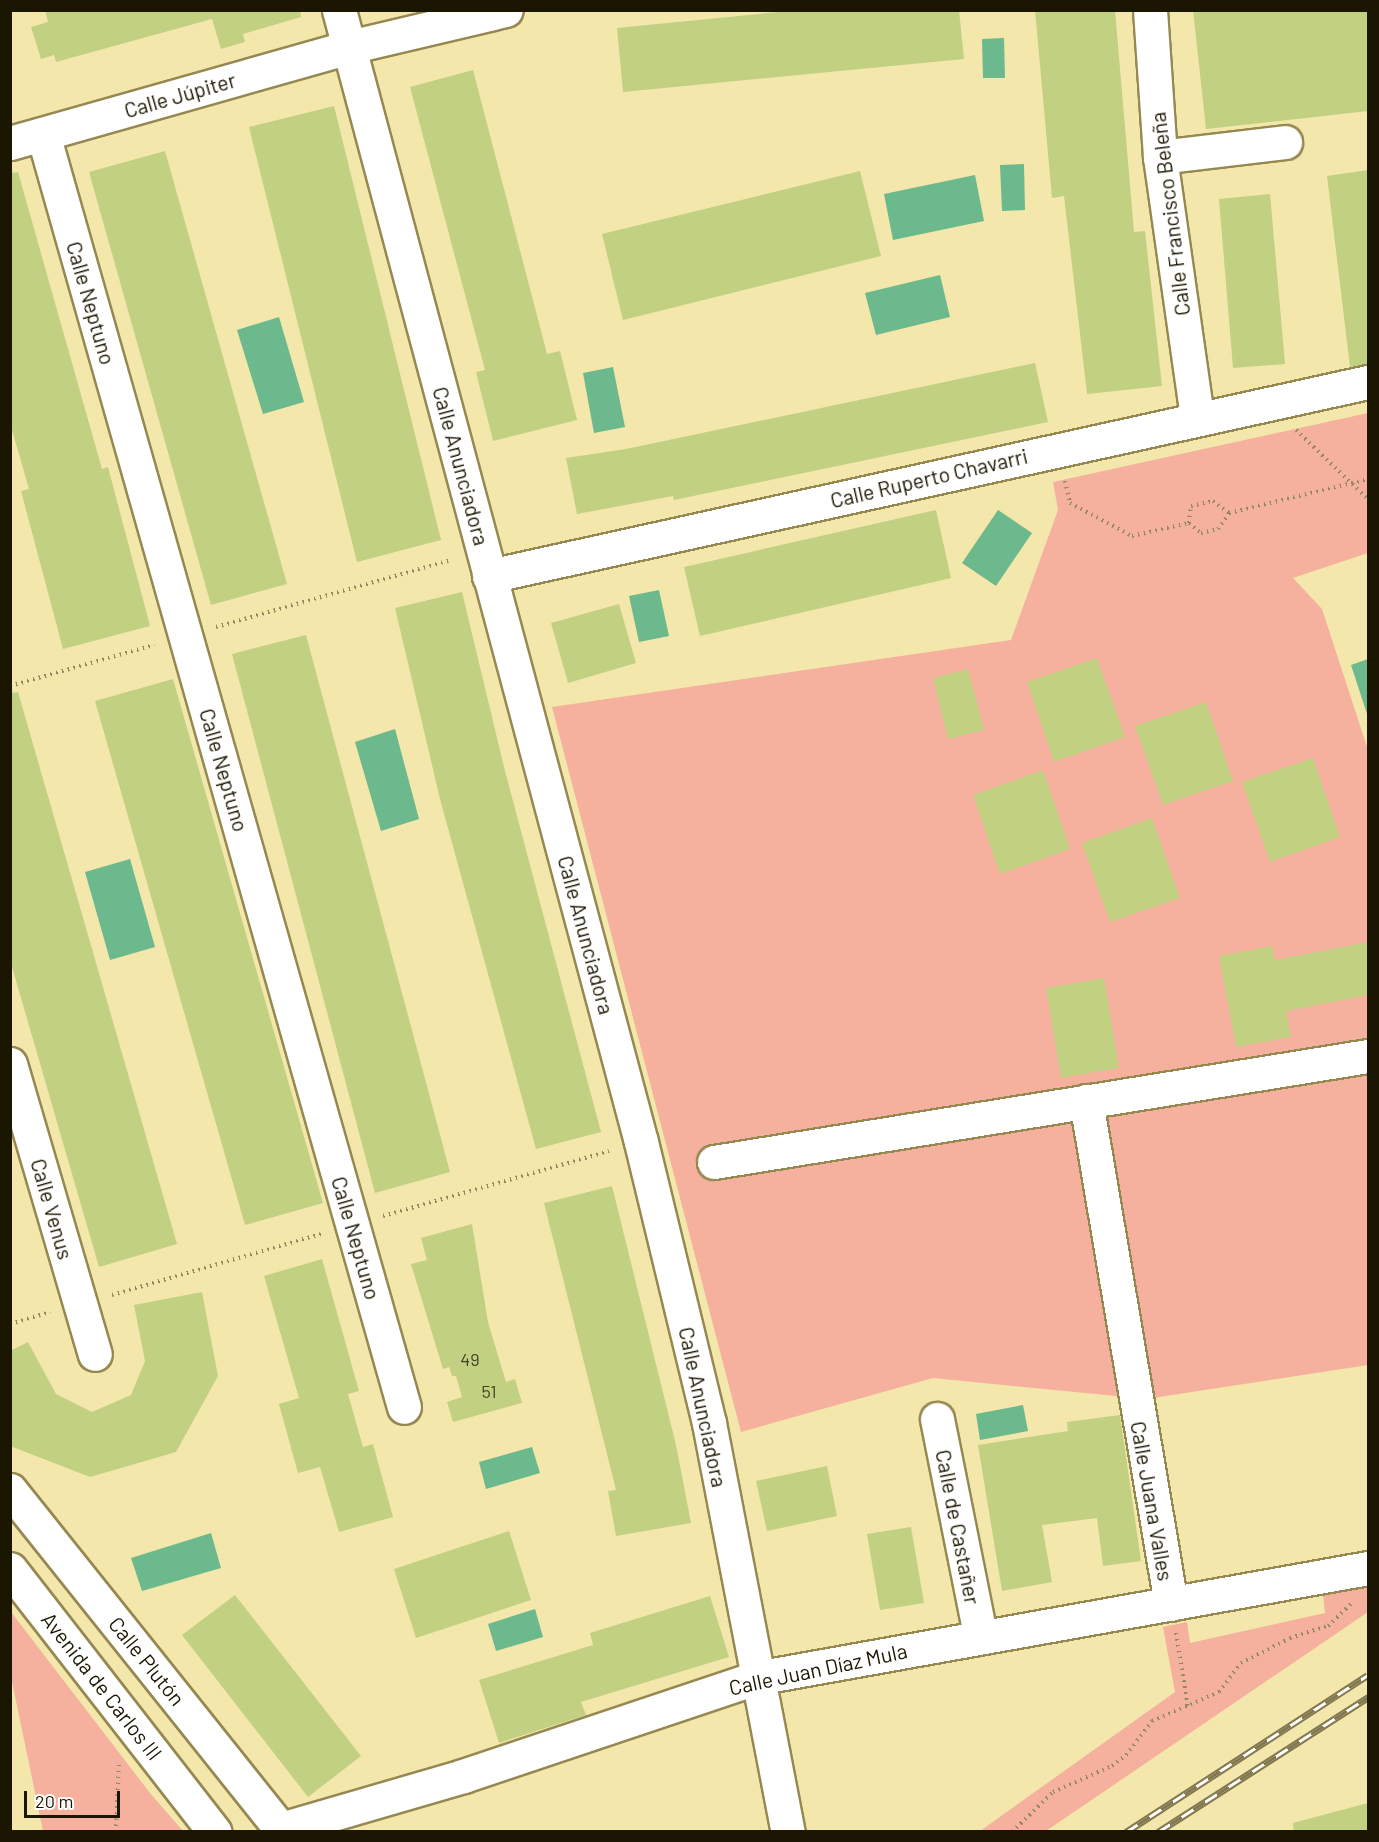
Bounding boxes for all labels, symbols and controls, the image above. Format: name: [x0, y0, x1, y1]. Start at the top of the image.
street label: Calle Júpiter: [121, 67, 239, 123]
street label: Calle Francisco Beleña: [1145, 111, 1195, 317]
street label: Calle Neptuno: [61, 239, 121, 367]
street label: Calle Anunciadora: [428, 384, 494, 548]
street label: Calle Ruperto Chavarri: [828, 443, 1030, 513]
street label: Calle Neptuno: [194, 706, 254, 834]
street label: Calle Anunciadora: [553, 853, 619, 1017]
street label: Calle Venus: [26, 1156, 78, 1262]
street label: Calle Neptuno: [326, 1174, 386, 1302]
street label: Calle Anunciadora: [674, 1325, 732, 1489]
house number: 49: [460, 1348, 480, 1370]
house number: 51: [481, 1380, 497, 1402]
street label: Calle Juana Valles: [1126, 1419, 1178, 1583]
street label: Calle de Castañer: [931, 1447, 985, 1607]
street label: Avenida de Carlos III: [36, 1607, 168, 1765]
street label: Calle Plutón: [104, 1612, 190, 1710]
street label: Calle Juan Díaz Mula: [727, 1638, 909, 1700]
scale bar: [27, 1779, 123, 1817]
text: 20 m: [35, 1790, 73, 1812]

